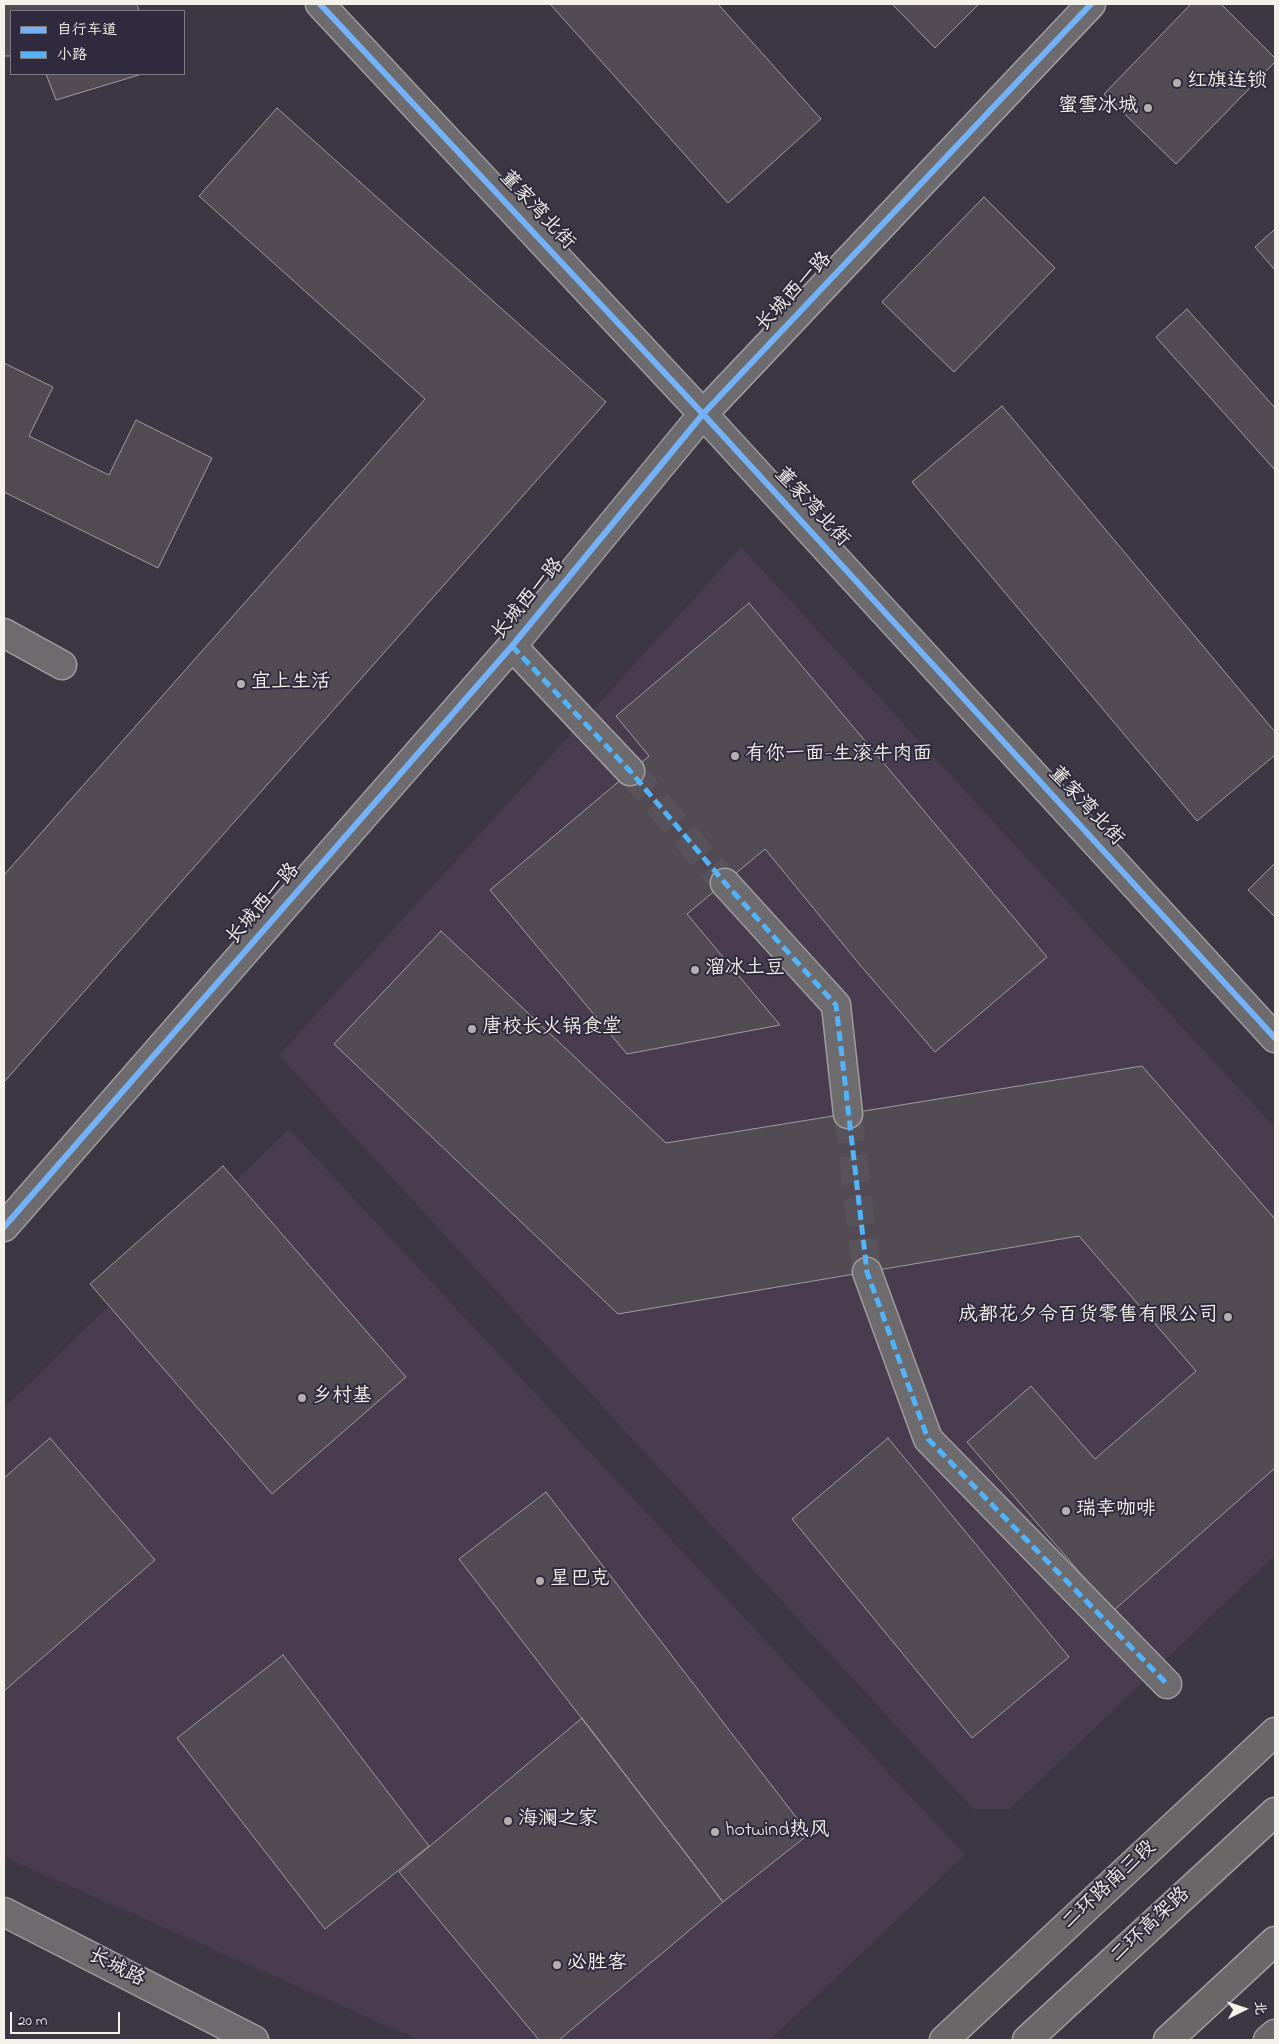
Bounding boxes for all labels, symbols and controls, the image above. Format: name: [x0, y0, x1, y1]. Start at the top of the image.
legend: [10, 10, 185, 75]
text: 自行车道: [57, 19, 117, 41]
text: 小路: [57, 44, 87, 66]
place label: 红旗连锁: [1187, 71, 1267, 95]
marker: 红旗连锁: [1171, 77, 1183, 89]
place label: 蜜雪冰城: [1058, 96, 1138, 120]
marker: 蜜雪冰城: [1142, 102, 1154, 114]
street label: 董家湾北街: [493, 166, 579, 256]
street label: 长城西一路: [752, 248, 838, 338]
street label: 董家湾北街: [768, 463, 854, 553]
street label: 长城西一路: [488, 554, 570, 646]
place label: 宜上生活: [251, 672, 331, 696]
marker: 宜上生活: [235, 678, 247, 690]
place label: 有你一面-生滚牛肉面: [745, 744, 932, 768]
marker: 有你一面-生滚牛肉面: [729, 750, 741, 762]
street label: 董家湾北街: [1042, 762, 1128, 852]
street label: 长城西一路: [222, 859, 306, 951]
place label: 溜冰土豆: [705, 958, 785, 982]
marker: 溜冰土豆: [689, 964, 701, 976]
place label: 唐校长火锅食堂: [482, 1017, 622, 1041]
marker: 唐校长火锅食堂: [466, 1023, 478, 1035]
place label: 成都花夕令百货零售有限公司: [958, 1305, 1218, 1329]
marker: 成都花夕令百货零售有限公司: [1222, 1311, 1234, 1323]
place label: 乡村基: [312, 1386, 372, 1410]
marker: 乡村基: [296, 1392, 308, 1404]
place label: 瑞幸咖啡: [1076, 1499, 1156, 1523]
marker: 瑞幸咖啡: [1060, 1505, 1072, 1517]
place label: 星巴克: [550, 1569, 610, 1593]
marker: 星巴克: [534, 1575, 546, 1587]
place label: 海澜之家: [518, 1809, 598, 1833]
marker: 海澜之家: [502, 1815, 514, 1827]
place label: hotwind热风: [725, 1820, 829, 1844]
marker: hotwind热风: [709, 1826, 721, 1838]
street label: 二环路南三段: [1058, 1836, 1162, 1936]
street label: 二环高架路: [1106, 1883, 1196, 1969]
street label: 长城路: [84, 1945, 148, 1993]
place label: 必胜客: [567, 1953, 627, 1977]
marker: 必胜客: [551, 1959, 563, 1971]
north arrow: [1219, 1984, 1269, 2034]
text: 北: [1248, 2000, 1270, 2016]
scale bar: [12, 2002, 122, 2034]
text: 20 m: [18, 2010, 47, 2032]

